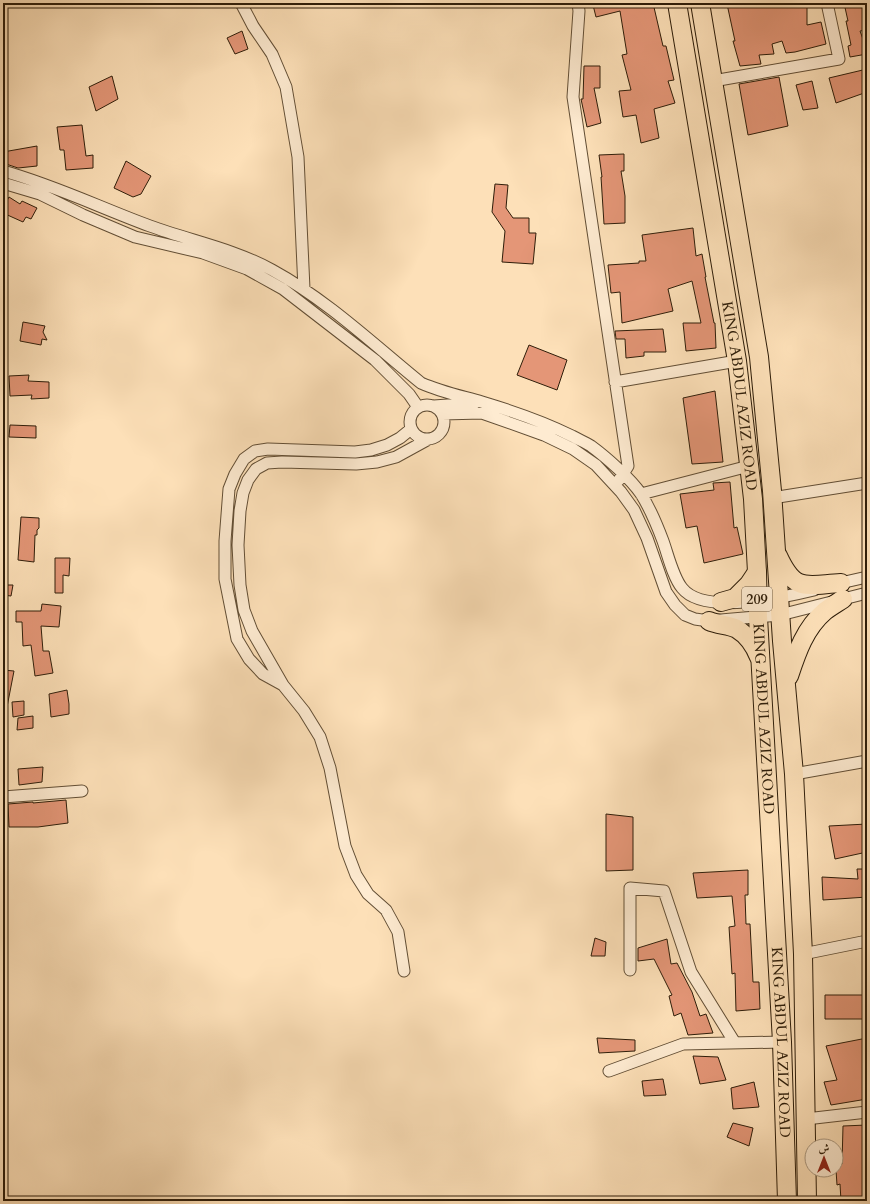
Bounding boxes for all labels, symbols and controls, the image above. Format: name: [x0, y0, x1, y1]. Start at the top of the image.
street label: KING ABDUL AZIZ ROAD: [717, 300, 762, 492]
road number: 209: [742, 587, 772, 611]
street label: KING ABDUL AZIZ ROAD: [748, 623, 779, 815]
street label: KING ABDUL AZIZ ROAD: [767, 946, 795, 1138]
north arrow: [804, 1138, 844, 1178]
text: ش: [819, 1141, 830, 1156]

